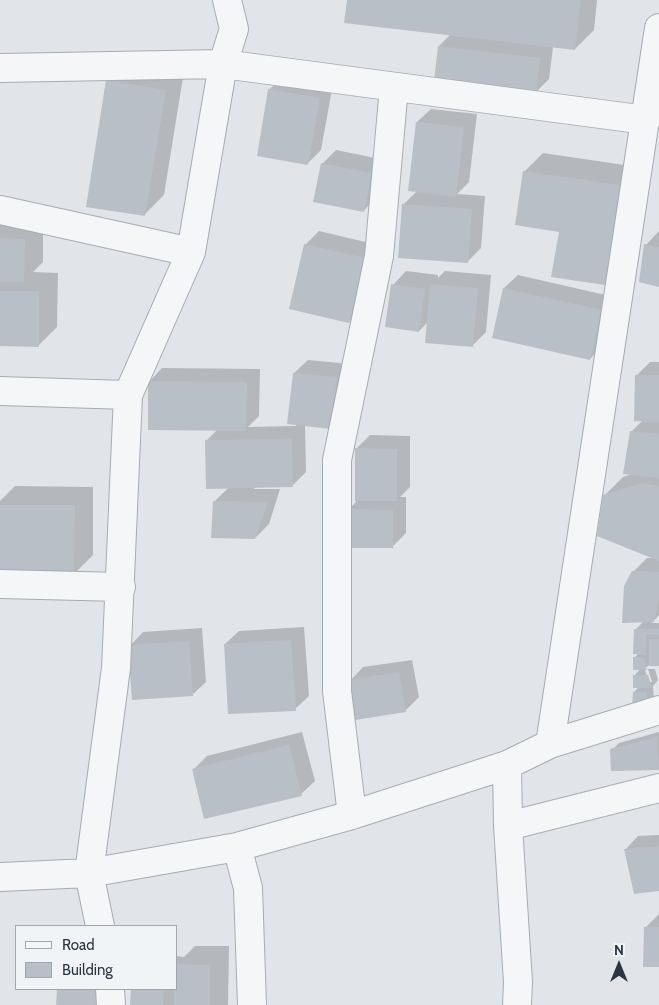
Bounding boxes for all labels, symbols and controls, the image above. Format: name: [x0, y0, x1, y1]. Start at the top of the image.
legend: [15, 925, 178, 990]
text: Road: [62, 936, 95, 954]
north arrow: [594, 940, 644, 990]
text: N: [614, 941, 624, 959]
text: Building: [62, 961, 113, 979]

